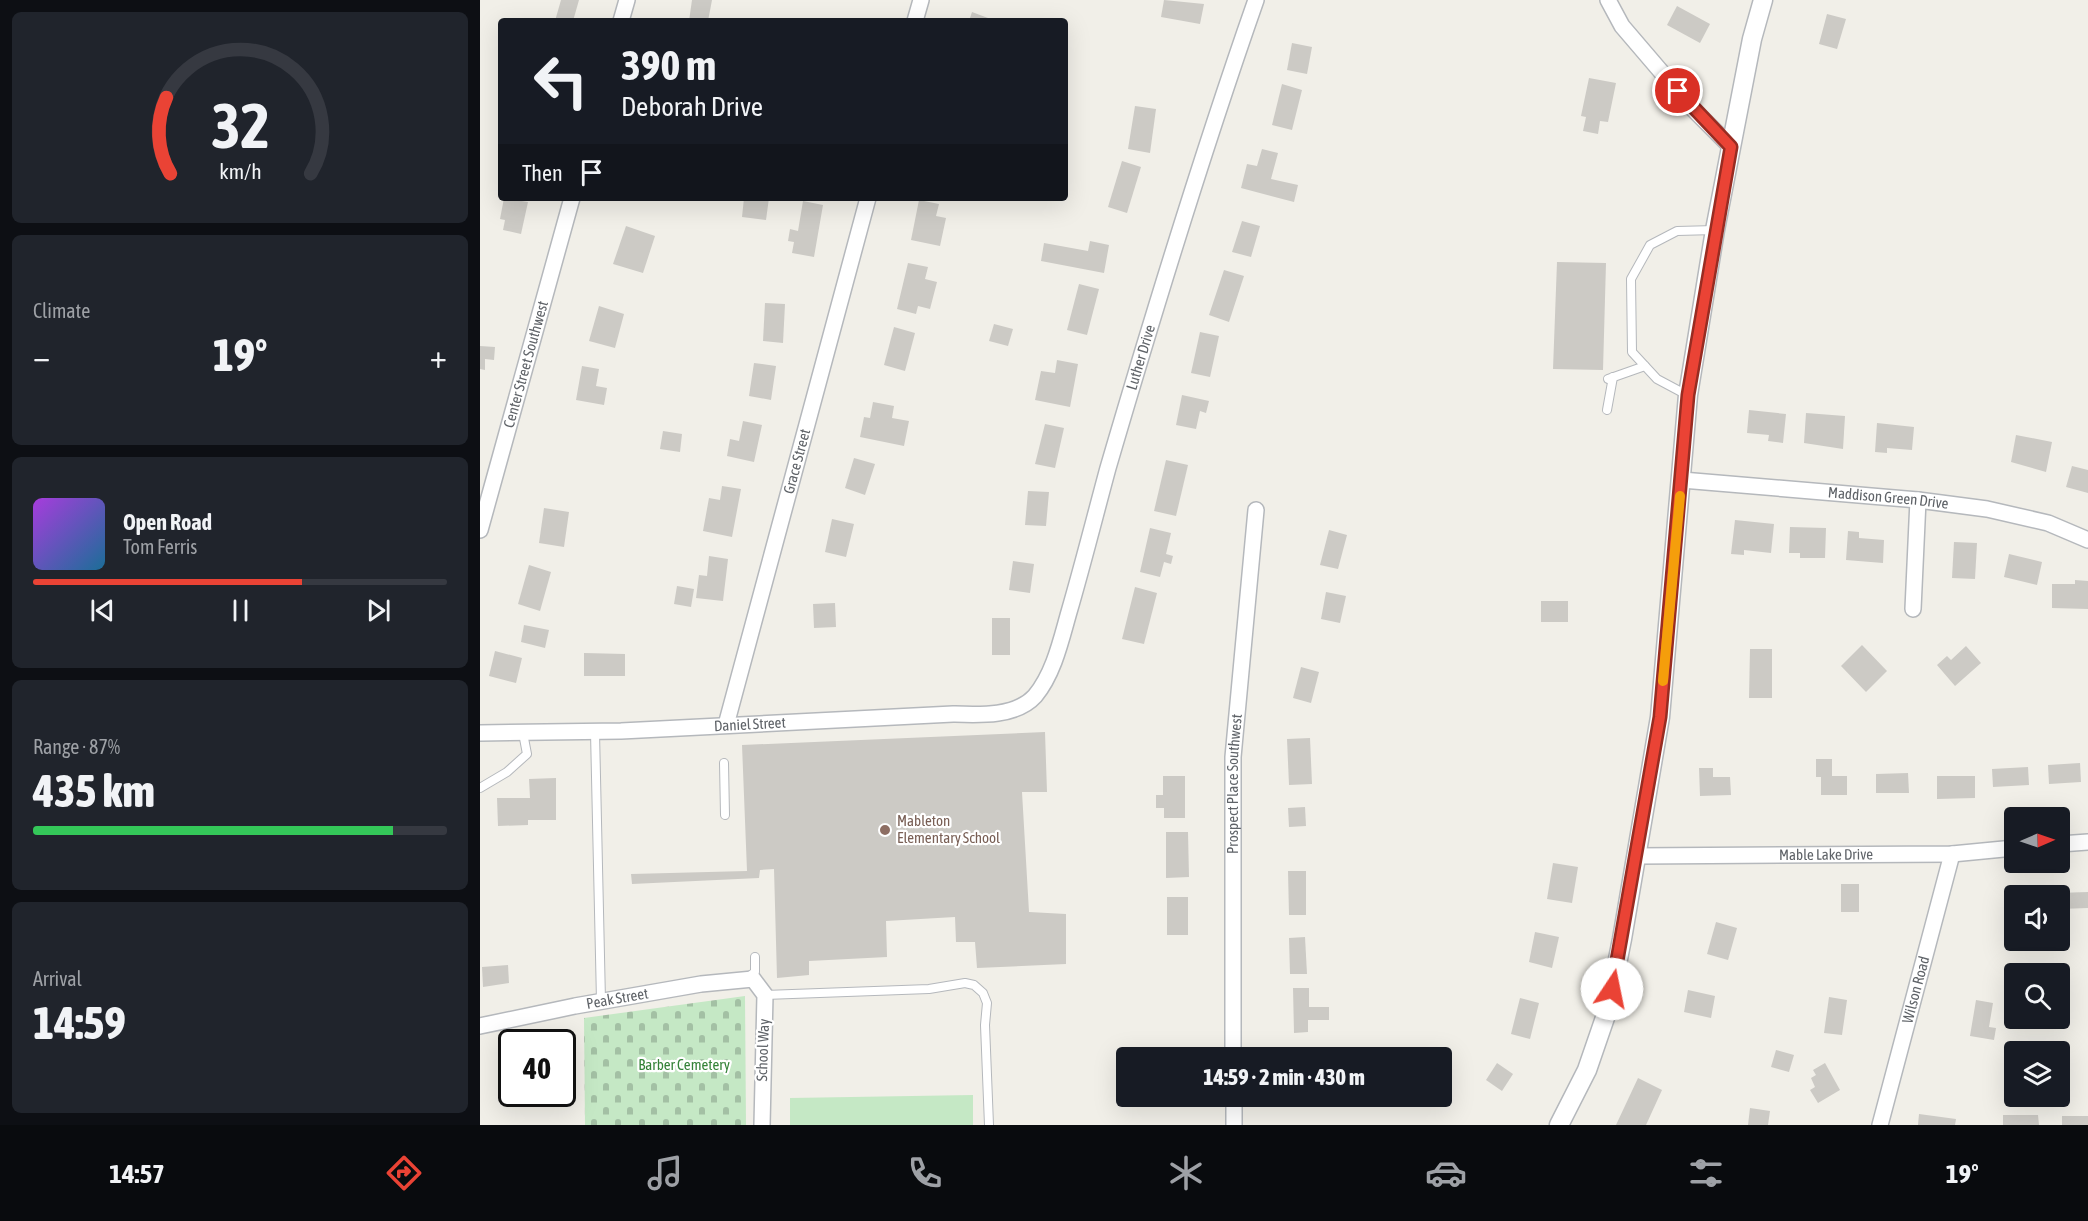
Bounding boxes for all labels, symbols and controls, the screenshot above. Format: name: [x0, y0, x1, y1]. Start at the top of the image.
text: 390 m: [621, 41, 716, 89]
icon: left: [522, 42, 600, 120]
pin: [1652, 65, 1703, 116]
icon: arrive: [1661, 74, 1694, 107]
text: 32: [211, 90, 269, 161]
text: Deborah Drive: [621, 91, 763, 122]
icon: arrive: [575, 156, 608, 189]
text: km/h: [219, 160, 261, 185]
text: Then: [522, 160, 563, 186]
text: Climate: [33, 299, 90, 322]
street label: Center Street Southwest: [500, 299, 551, 429]
street label: Luther Drive: [1123, 322, 1158, 392]
text: 19°: [213, 329, 267, 381]
text: −: [33, 337, 50, 375]
text: +: [430, 337, 447, 375]
street label: Grace Street: [780, 427, 813, 496]
street label: Maddison Green Drive: [1827, 483, 1950, 512]
text: Open Road: [123, 509, 212, 535]
text: Tom Ferris: [123, 535, 197, 558]
icon: previous: [86, 594, 119, 627]
icon: pause: [224, 594, 257, 627]
icon: next: [362, 594, 395, 627]
street label: Prospect Place Southwest: [1224, 713, 1245, 854]
street label: Daniel Street: [713, 714, 786, 734]
text: Range · 87%: [33, 735, 120, 758]
text: 435 km: [33, 765, 155, 817]
north arrow: [2004, 807, 2070, 873]
map controls: [2004, 807, 2070, 1107]
place label: Mableton Elementary School: [897, 812, 1000, 846]
marker: Mableton Elementary School: [878, 823, 892, 837]
street label: Mable Lake Drive: [1779, 846, 1873, 863]
button: sound: [2004, 885, 2070, 951]
street label: Wilson Road: [1898, 954, 1933, 1025]
position arrow: [1580, 957, 1644, 1021]
button: search: [2004, 963, 2070, 1029]
text: Arrival: [33, 967, 82, 990]
street label: Peak Street: [585, 984, 650, 1012]
text: 14:59: [33, 997, 126, 1049]
street label: School Way: [753, 1018, 772, 1082]
speed limit sign: 40: [498, 1029, 576, 1107]
button: layers: [2004, 1041, 2070, 1107]
park label: Barber Cemetery: [638, 1056, 730, 1073]
text: 14:59 · 2 min · 430 m: [1203, 1064, 1365, 1090]
icon: directions: [383, 1152, 425, 1194]
icon: music: [644, 1152, 686, 1194]
icon: phone: [904, 1152, 946, 1194]
icon: climate: [1165, 1152, 1207, 1194]
icon: car: [1425, 1152, 1467, 1194]
icon: filters: [1685, 1152, 1727, 1194]
text: 14:57: [109, 1158, 165, 1189]
text: 19°: [1946, 1158, 1979, 1189]

